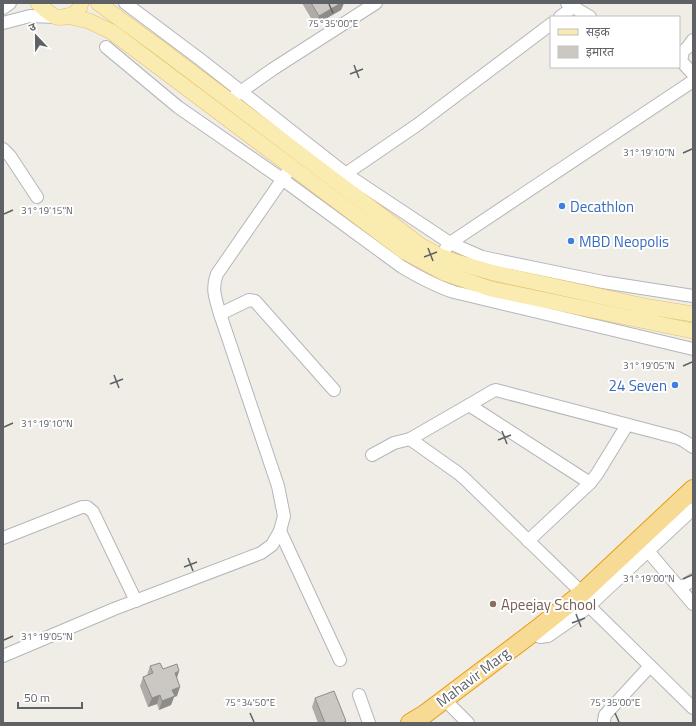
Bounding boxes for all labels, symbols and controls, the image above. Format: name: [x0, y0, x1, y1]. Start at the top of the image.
north arrow: [16, 16, 56, 56]
text: 75°35'00"E: [308, 16, 359, 31]
legend: [550, 16, 680, 68]
text: उ: [26, 18, 39, 35]
text: सड़क: [586, 22, 611, 41]
text: इमारत: [586, 42, 615, 61]
text: 31°19'10"N: [623, 145, 675, 160]
place label: Decathlon: [570, 195, 634, 218]
marker: Decathlon: [557, 201, 567, 211]
text: 31°19'15"N: [21, 203, 73, 218]
place label: MBD Neopolis: [579, 230, 669, 253]
marker: MBD Neopolis: [566, 236, 576, 246]
text: 31°19'05"N: [623, 358, 675, 373]
place label: 24 Seven: [609, 374, 667, 397]
marker: 24 Seven: [670, 380, 680, 390]
text: 31°19'10"N: [21, 416, 73, 431]
text: 31°19'00"N: [623, 571, 675, 586]
place label: Apeejay School: [501, 593, 596, 616]
marker: Apeejay School: [488, 599, 498, 609]
text: 31°19'05"N: [21, 629, 73, 644]
street label: Mahavir Marg: [431, 641, 515, 713]
scale bar: [18, 684, 82, 710]
text: 50 m: [24, 688, 50, 707]
text: 75°34'50"E: [225, 695, 276, 710]
text: 75°35'00"E: [590, 695, 641, 710]

